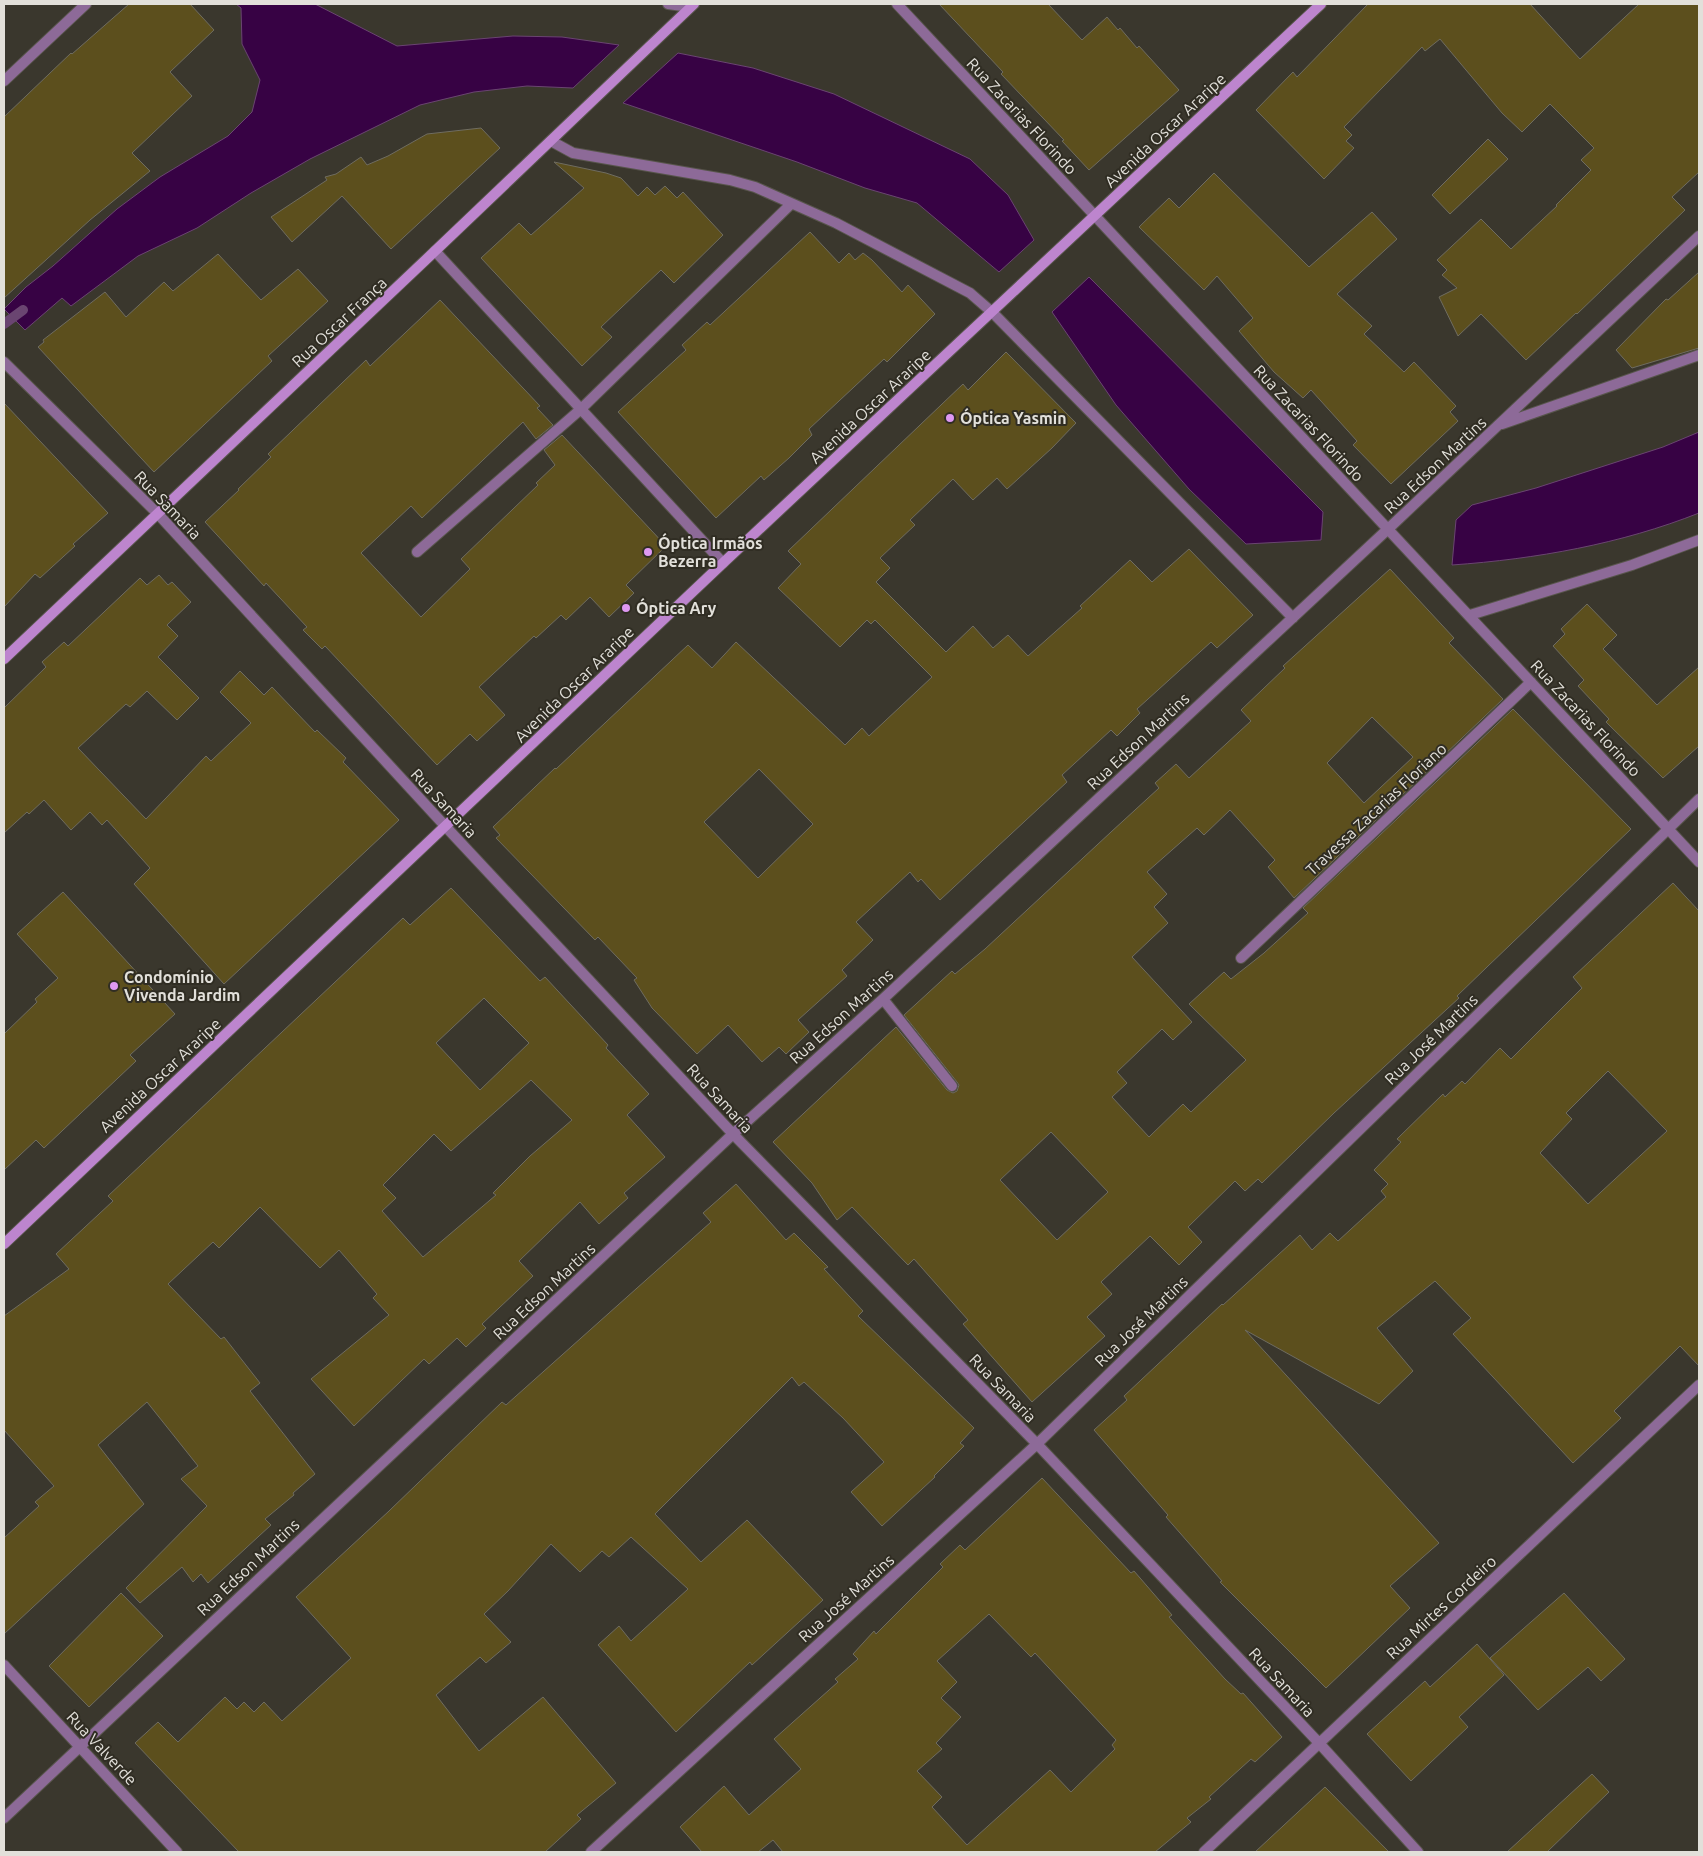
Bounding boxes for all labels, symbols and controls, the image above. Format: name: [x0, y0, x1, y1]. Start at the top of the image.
street label: Rua Zacarias Florindo: [963, 54, 1081, 178]
street label: Avenida Oscar Araripe: [1101, 69, 1229, 191]
street label: Rua Oscar França: [288, 274, 390, 370]
street label: Avenida Oscar Araripe: [806, 345, 934, 467]
street label: Rua Zacarias Florindo: [1250, 361, 1368, 485]
place label: Óptica Yasmin: [960, 407, 1067, 427]
marker: Óptica Yasmin: [944, 412, 956, 424]
street label: Rua Edson Martins: [1380, 413, 1490, 517]
street label: Rua Samaria: [131, 467, 205, 543]
place label: Óptica Irmãos Bezerra: [658, 532, 763, 570]
marker: Óptica Irmãos Bezerra: [642, 546, 654, 558]
place label: Óptica Ary: [636, 597, 717, 617]
marker: Óptica Ary: [620, 602, 632, 614]
street label: Avenida Oscar Araripe: [511, 622, 637, 746]
street label: Rua Zacarias Florindo: [1527, 656, 1645, 780]
street label: Rua Edson Martins: [1083, 689, 1193, 793]
street label: Travessa Zacarias Floriano: [1302, 739, 1450, 879]
street label: Rua Samaria: [407, 765, 481, 841]
street label: Rua Edson Martins: [786, 965, 896, 1067]
place label: Condomínio Vivenda Jardim: [124, 968, 240, 1004]
marker: Condomínio Vivenda Jardim: [108, 980, 120, 992]
street label: Rua José Martins: [1381, 990, 1481, 1088]
street label: Avenida Oscar Araripe: [96, 1014, 224, 1136]
street label: Rua Samaria: [683, 1060, 757, 1136]
street label: Rua Edson Martins: [489, 1239, 599, 1343]
street label: Rua José Martins: [1091, 1272, 1191, 1370]
street label: Rua Samaria: [966, 1350, 1040, 1426]
street label: Rua Edson Martins: [193, 1515, 303, 1619]
street label: Rua José Martins: [795, 1550, 897, 1646]
street label: Rua Mirtes Cordeiro: [1382, 1552, 1500, 1662]
street label: Rua Samaria: [1245, 1644, 1319, 1720]
street label: Rua Valverde: [63, 1707, 141, 1789]

